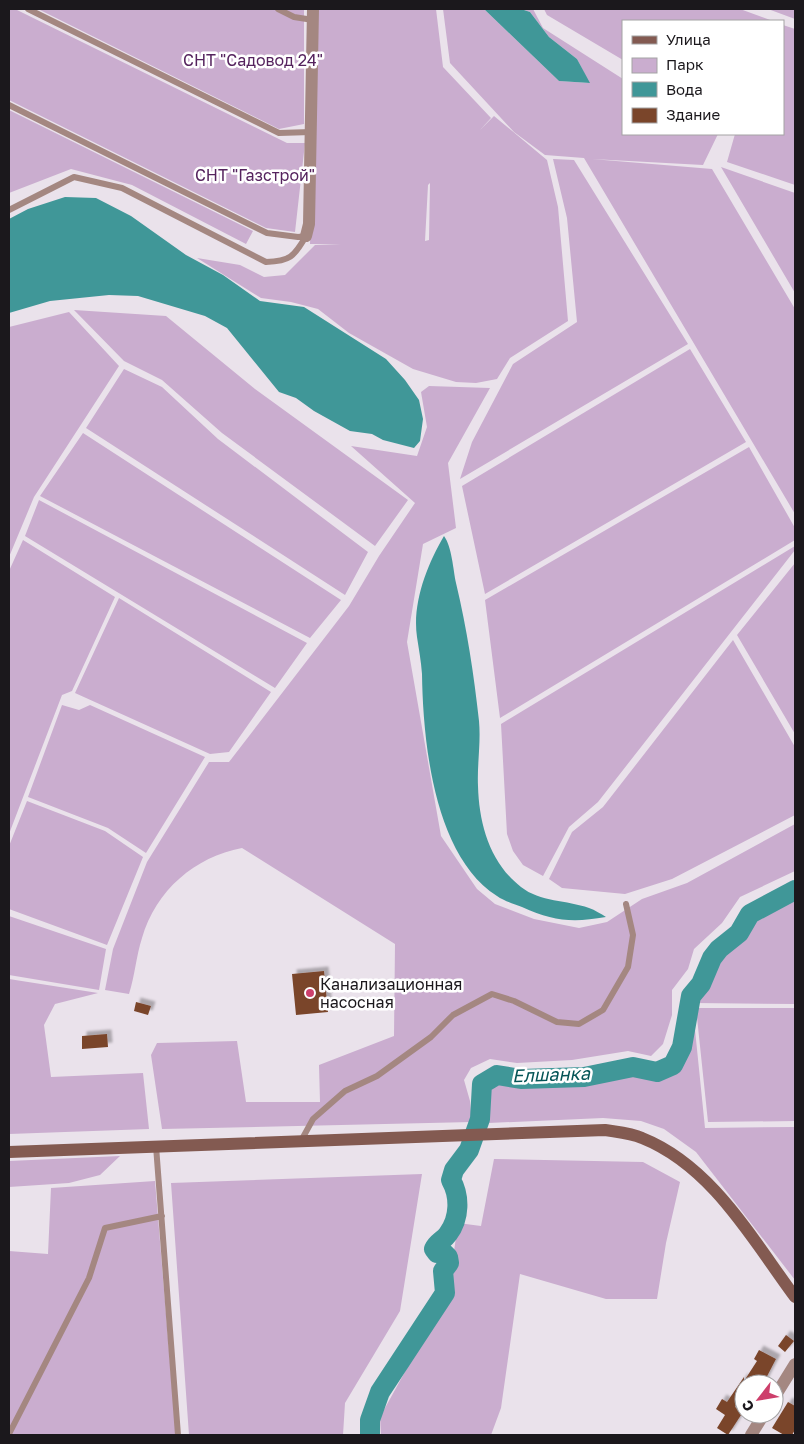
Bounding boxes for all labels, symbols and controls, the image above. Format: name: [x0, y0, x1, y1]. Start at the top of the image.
legend: [622, 20, 784, 135]
text: Улица: [666, 30, 711, 48]
park label: СНТ "Садовод 24": [183, 50, 323, 70]
text: Парк: [666, 55, 704, 73]
text: Вода: [666, 80, 703, 98]
text: Здание: [666, 105, 720, 123]
park label: СНТ "Газстрой": [195, 165, 315, 185]
place label: Канализационная насосная: [320, 974, 462, 1012]
marker: Канализационная насосная: [304, 987, 316, 999]
water label: Елшанка: [512, 1062, 591, 1086]
north arrow: [734, 1374, 784, 1424]
text: С: [738, 1397, 757, 1415]

